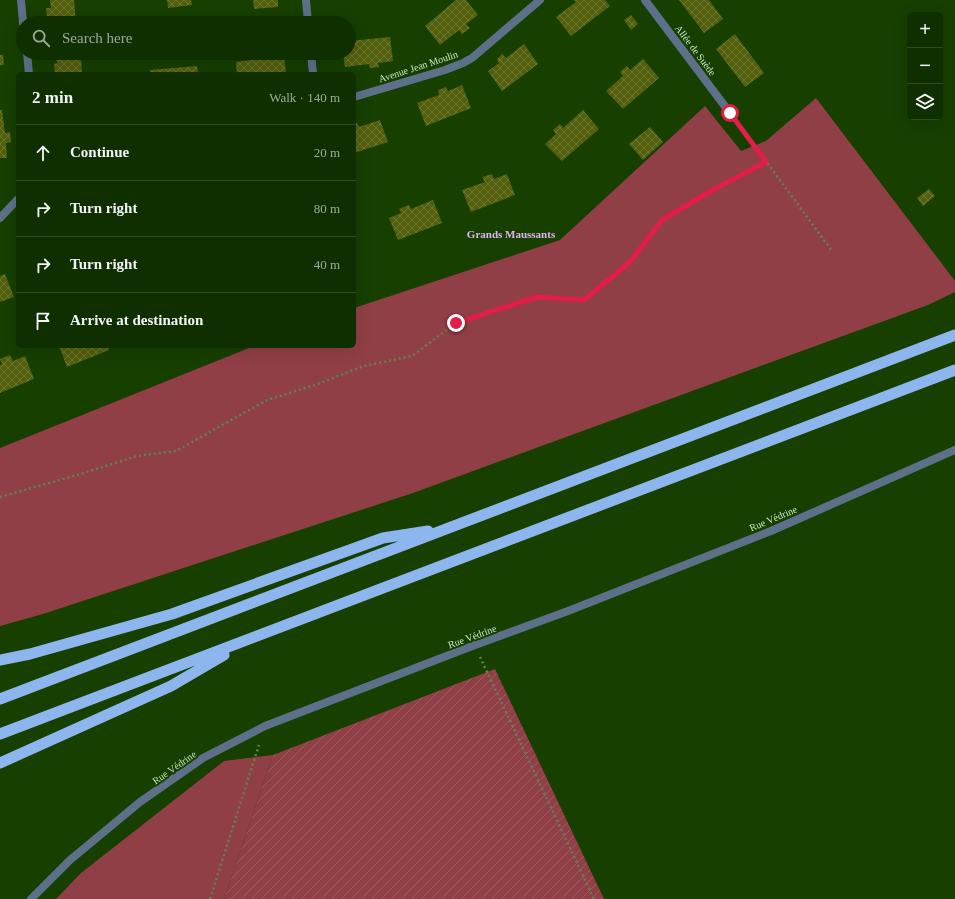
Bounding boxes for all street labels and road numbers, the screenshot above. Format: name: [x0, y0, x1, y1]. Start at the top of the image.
street label: Allée de Suède: [673, 23, 719, 78]
street label: Avenue Jean Moulin: [377, 48, 459, 84]
street label: Rue Védrine: [748, 503, 799, 533]
street label: Rue Védrine: [446, 622, 498, 650]
street label: Rue Védrine: [150, 748, 199, 786]

